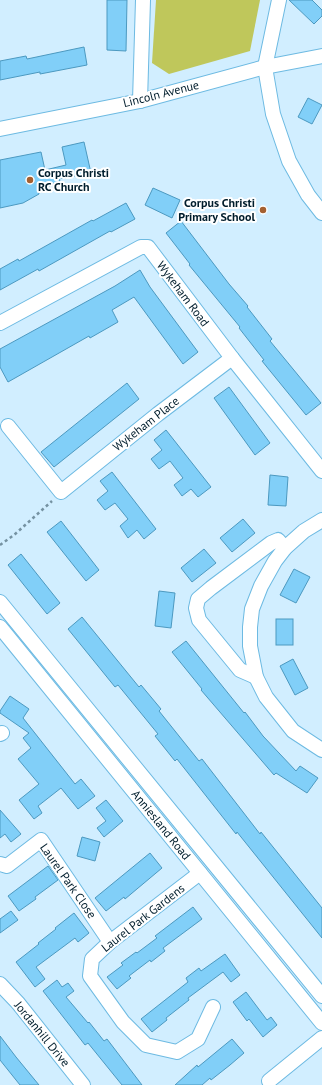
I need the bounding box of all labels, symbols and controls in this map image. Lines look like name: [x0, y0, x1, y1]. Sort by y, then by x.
street label: Lincoln Avenue: [121, 77, 200, 110]
place label: Corpus Christi RC Church: [38, 165, 109, 194]
marker: Corpus Christi RC Church: [25, 175, 35, 185]
place label: Corpus Christi Primary School: [178, 195, 255, 224]
marker: Corpus Christi Primary School: [258, 205, 268, 215]
street label: Wykeham Road: [154, 258, 213, 329]
street label: Wykeham Place: [110, 393, 182, 454]
street label: Anniesland Road: [129, 787, 194, 863]
street label: Laurel Park Close: [37, 840, 100, 921]
street label: Laurel Park Gardens: [98, 880, 187, 955]
street label: Jordanhill Drive: [11, 997, 73, 1069]

